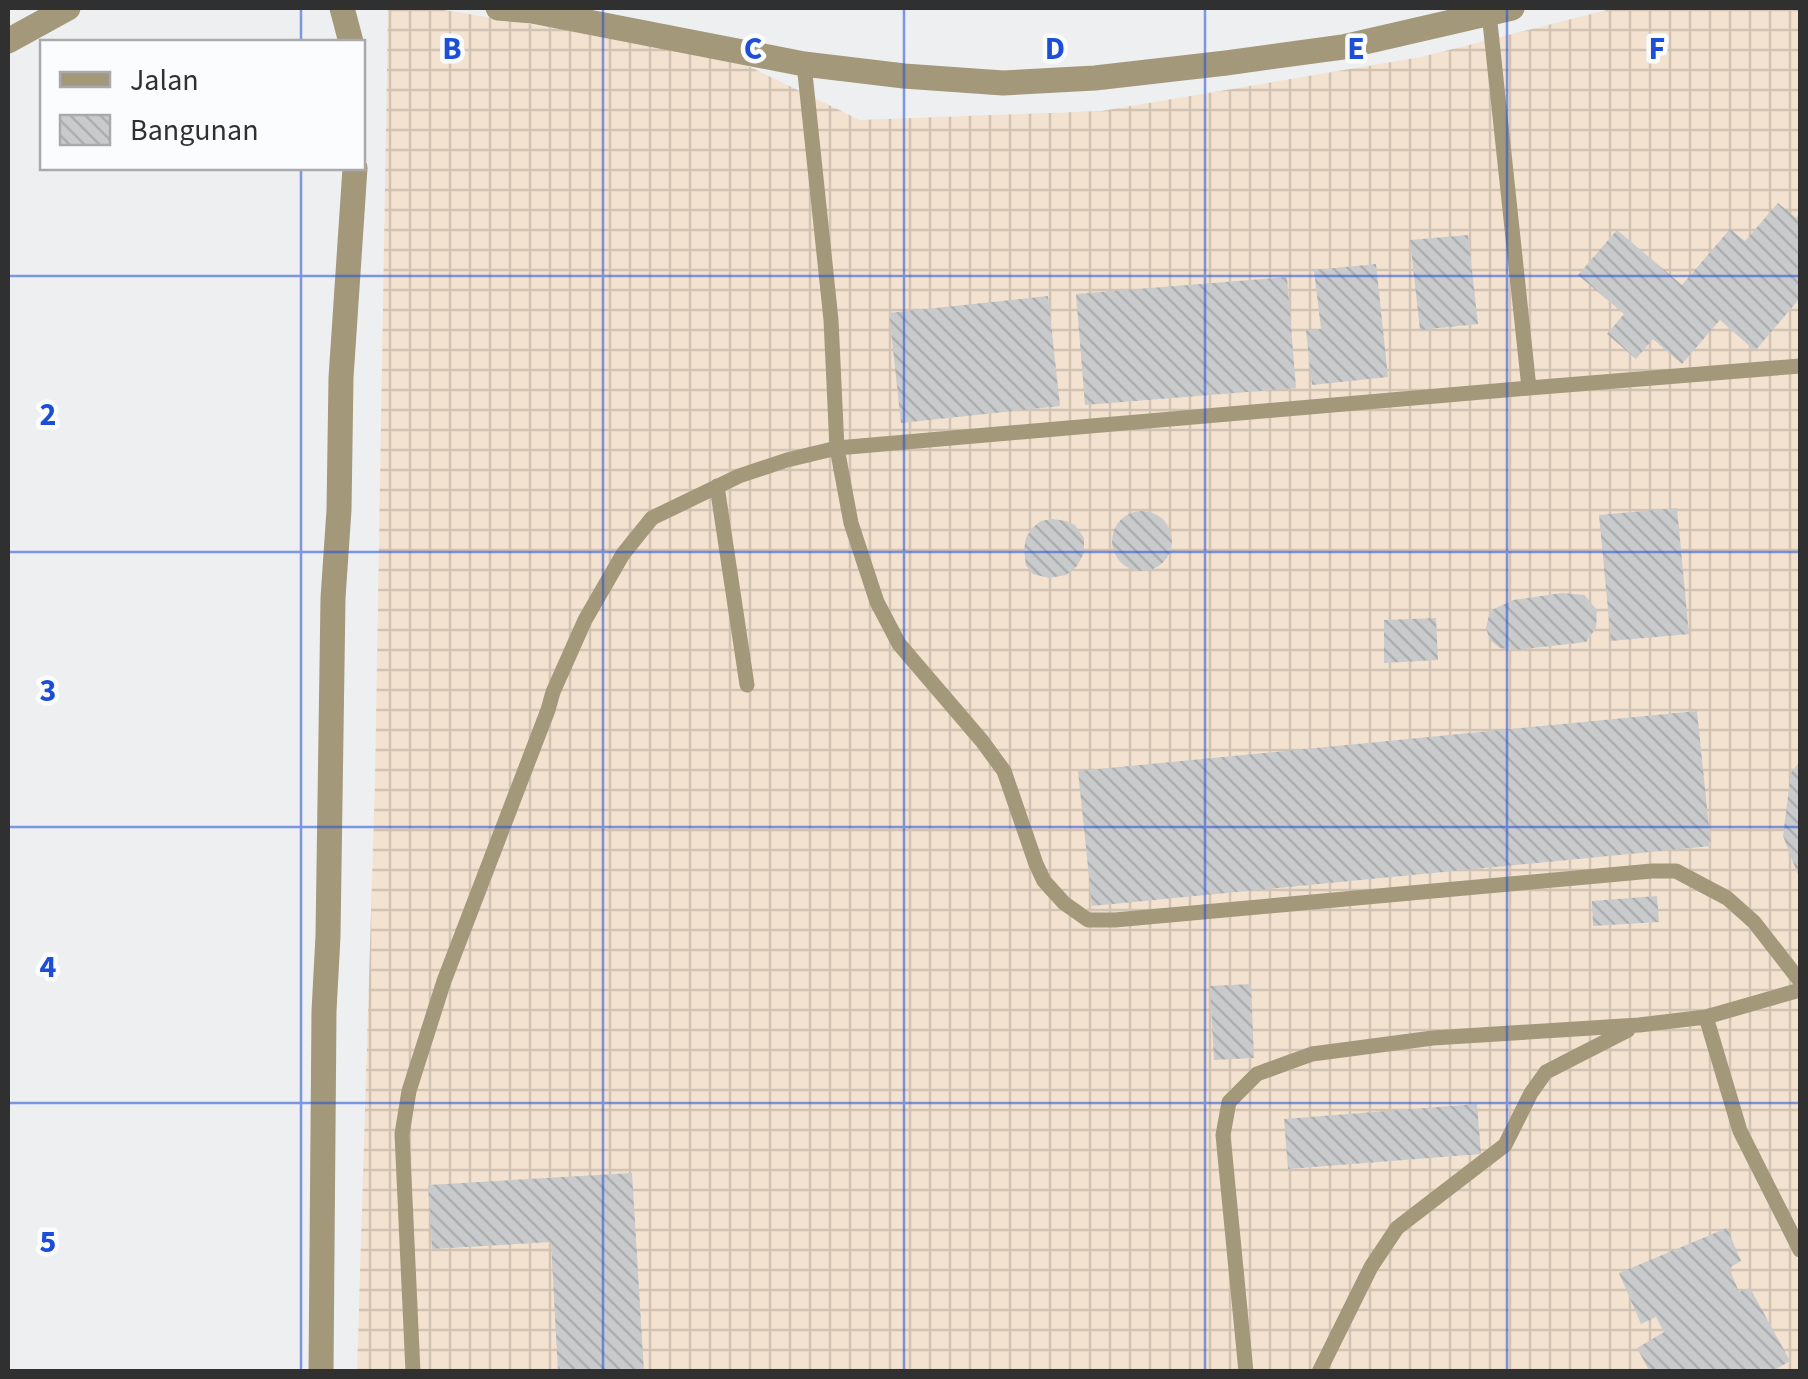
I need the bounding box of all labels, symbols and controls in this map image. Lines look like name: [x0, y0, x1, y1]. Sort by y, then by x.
text: B: [442, 26, 462, 72]
text: C: [744, 26, 762, 72]
text: D: [1045, 26, 1065, 72]
text: E: [1347, 26, 1365, 72]
text: F: [1649, 26, 1665, 72]
legend: [40, 40, 365, 170]
text: Jalan: [130, 59, 199, 102]
text: Bangunan: [130, 109, 259, 152]
text: 2: [40, 392, 56, 438]
text: 3: [40, 668, 56, 714]
text: 4: [40, 944, 57, 990]
text: 5: [40, 1219, 56, 1265]

